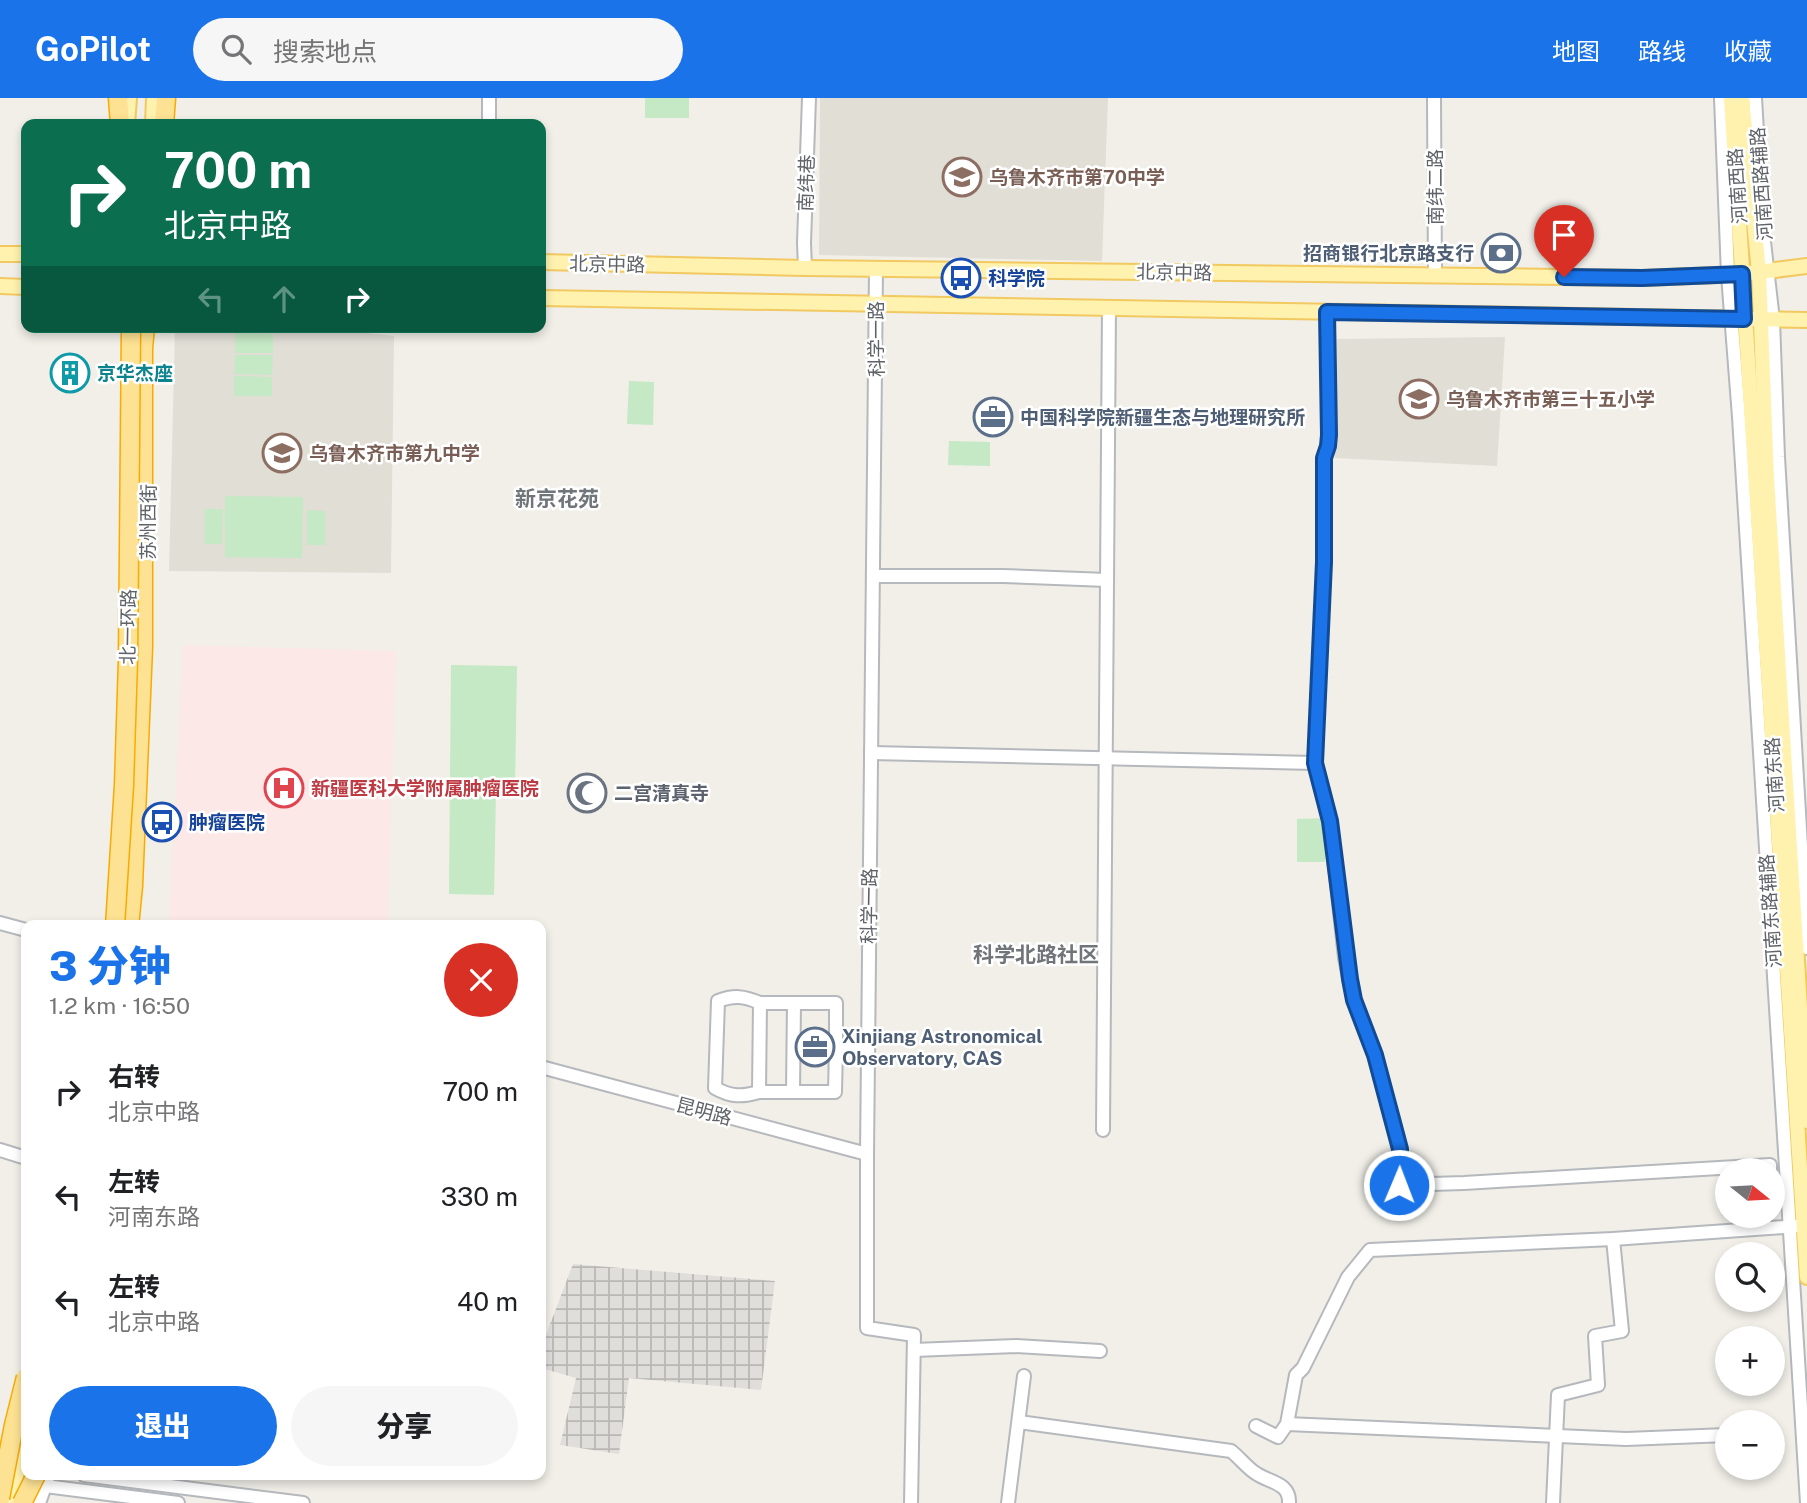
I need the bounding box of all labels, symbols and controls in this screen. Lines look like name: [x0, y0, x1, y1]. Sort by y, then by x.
search box: [193, 18, 683, 81]
text: GoPilot: [35, 30, 151, 68]
icon: search: [217, 30, 255, 68]
text: 搜索地点: [273, 36, 377, 67]
text: 地图: [1552, 37, 1600, 65]
text: 路线: [1638, 37, 1686, 65]
text: 收藏: [1724, 37, 1772, 65]
street label: 河南西路辅路: [1746, 126, 1776, 242]
text: 700 m: [164, 141, 312, 199]
icon: right: [49, 147, 140, 238]
street label: 河南西路: [1723, 147, 1751, 225]
street label: 南纬二路: [1424, 149, 1446, 225]
street label: 南纬巷: [794, 154, 818, 212]
school or university icon: 乌鲁木齐市第70中学: [941, 156, 983, 198]
place label: 乌鲁木齐市第70中学: [989, 166, 1165, 188]
pin: [1534, 205, 1594, 277]
text: 北京中路: [164, 207, 292, 244]
icon: arrive: [1545, 216, 1583, 254]
bank icon: 招商银行北京路支行: [1480, 232, 1522, 274]
place label: 招商银行北京路支行: [1303, 242, 1474, 264]
street label: 北京中路: [569, 252, 645, 276]
bus stop icon: 科学院: [940, 257, 982, 299]
street label: 北京中路: [1136, 260, 1212, 284]
place label: 科学院: [988, 267, 1045, 289]
icon: left: [192, 280, 230, 318]
icon: ahead: [265, 280, 303, 318]
icon: right: [338, 280, 376, 318]
street label: 科学一路: [865, 301, 887, 377]
building icon: 京华杰座: [49, 352, 91, 394]
place label: 京华杰座: [97, 362, 173, 384]
school or university icon: 乌鲁木齐市第三十五小学: [1398, 378, 1440, 420]
place label: 乌鲁木齐市第三十五小学: [1446, 388, 1655, 410]
office icon: 中国科学院新疆生态与地理研究所: [972, 396, 1014, 438]
place label: 中国科学院新疆生态与地理研究所: [1020, 406, 1305, 428]
school or university icon: 乌鲁木齐市第九中学: [261, 432, 303, 474]
place label: 乌鲁木齐市第九中学: [309, 442, 480, 464]
street label: 苏州西街: [137, 484, 159, 560]
district label: 新京花苑: [515, 486, 599, 511]
street label: 北一环路: [116, 589, 140, 665]
street label: 河南东路: [1760, 736, 1788, 814]
hospital icon: 新疆医科大学附属肿瘤医院: [263, 767, 305, 809]
mosque icon: 二宫清真寺: [566, 772, 608, 814]
place label: 新疆医科大学附属肿瘤医院: [311, 777, 539, 799]
place label: 二宫清真寺: [614, 782, 709, 804]
bus stop icon: 肿瘤医院: [141, 801, 183, 843]
place label: 肿瘤医院: [189, 811, 265, 833]
street label: 河南东路辅路: [1755, 853, 1785, 969]
street label: 科学一路: [857, 868, 881, 944]
text: 3 分钟: [49, 941, 171, 990]
district label: 科学北路社区: [973, 942, 1099, 967]
button: close: [444, 943, 518, 1017]
text: 1.2 km · 16:50: [49, 992, 190, 1019]
place label: Xinjiang Astronomical Observatory, CAS: [842, 1025, 1043, 1069]
office icon: Xinjiang Astronomical Observatory, CAS: [794, 1026, 836, 1068]
text: 右转: [108, 1061, 160, 1092]
icon: right: [49, 1073, 87, 1111]
text: 700 m: [442, 1076, 518, 1107]
street label: 昆明路: [674, 1093, 734, 1129]
text: 北京中路: [108, 1098, 200, 1125]
position arrow: [1362, 1148, 1436, 1222]
north arrow: [1715, 1158, 1785, 1228]
map controls: [1715, 1158, 1785, 1480]
text: 左转: [108, 1166, 160, 1197]
icon: left: [49, 1178, 87, 1216]
text: 330 m: [441, 1181, 518, 1212]
text: 河南东路: [108, 1203, 200, 1230]
button: search: [1715, 1242, 1785, 1312]
text: 左转: [108, 1271, 160, 1302]
icon: left: [49, 1283, 87, 1321]
text: 40 m: [457, 1286, 518, 1317]
text: 北京中路: [108, 1308, 200, 1335]
button: +: [1715, 1326, 1785, 1396]
button: 退出: [49, 1386, 277, 1466]
button: 分享: [291, 1386, 518, 1466]
button: −: [1715, 1410, 1785, 1480]

